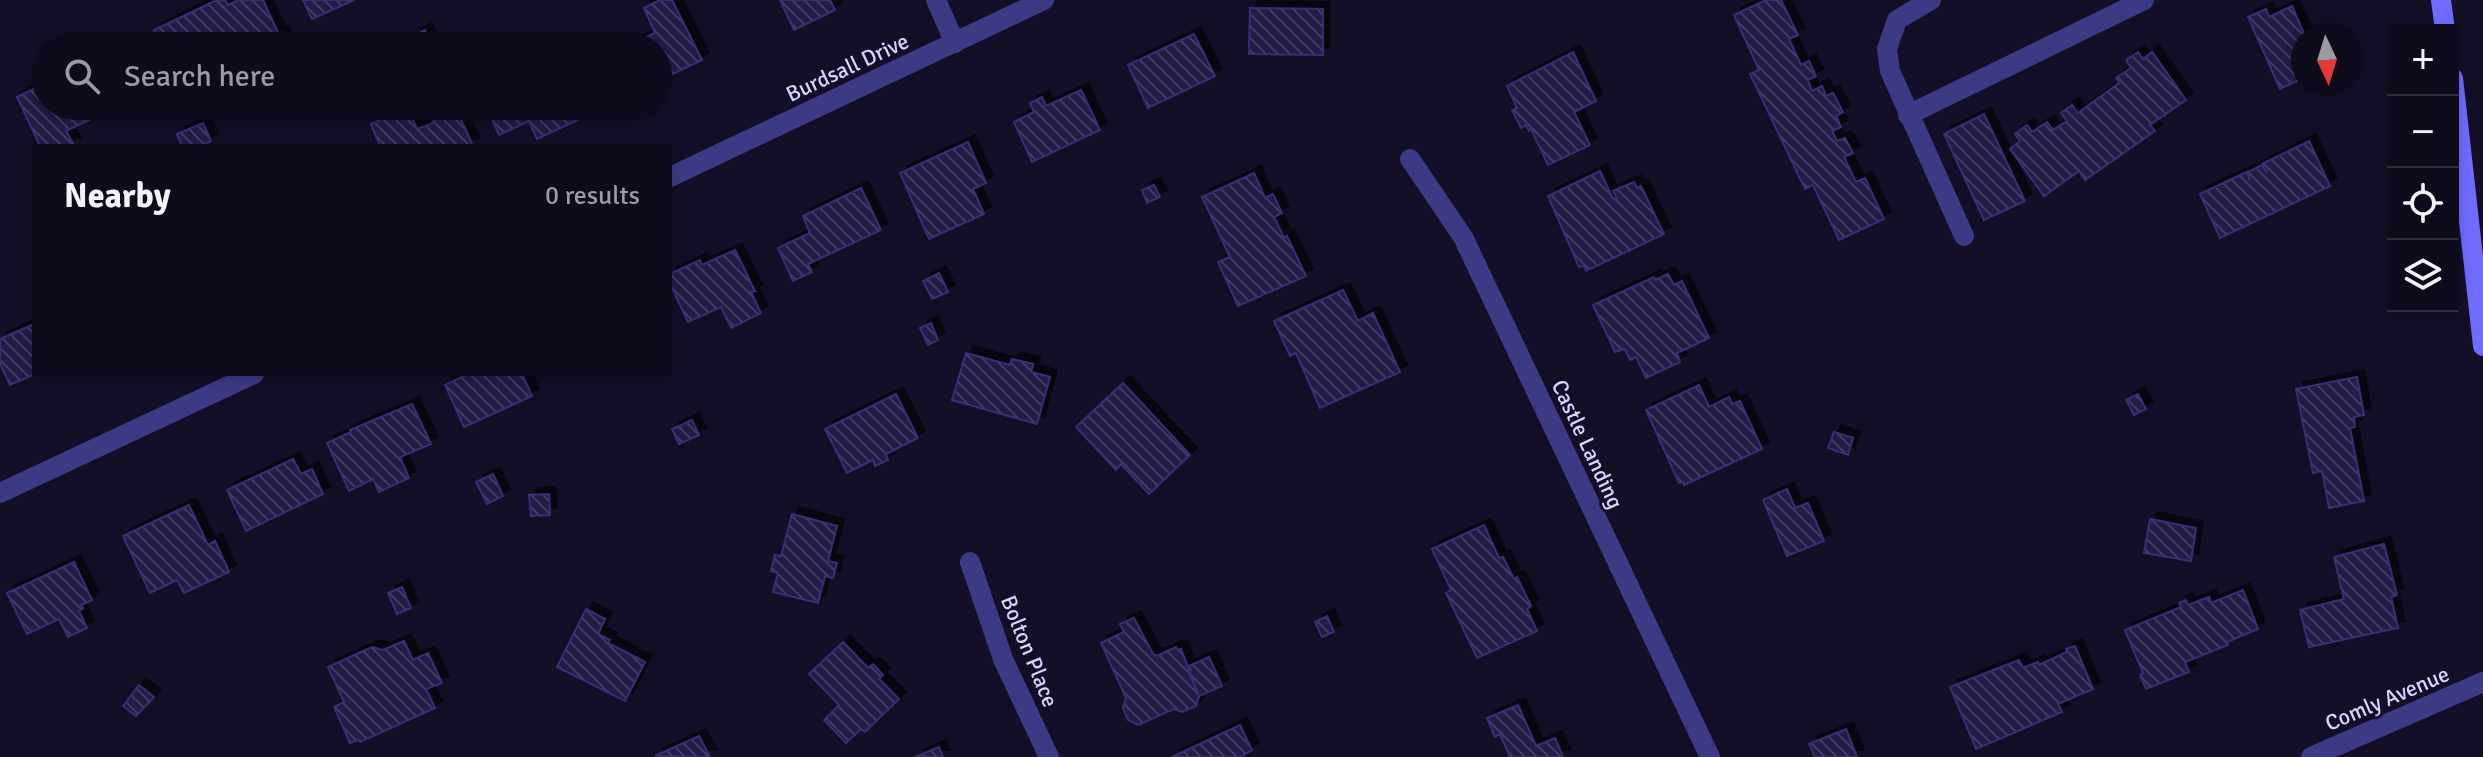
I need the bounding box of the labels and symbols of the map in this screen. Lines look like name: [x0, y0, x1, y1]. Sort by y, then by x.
north arrow: [2291, 24, 2363, 96]
street label: Burdsall Drive: [782, 27, 913, 108]
street label: Castle Landing: [1546, 375, 1629, 513]
street label: Bolton Place: [995, 591, 1064, 711]
street label: Comly Avenue: [2321, 660, 2453, 737]

